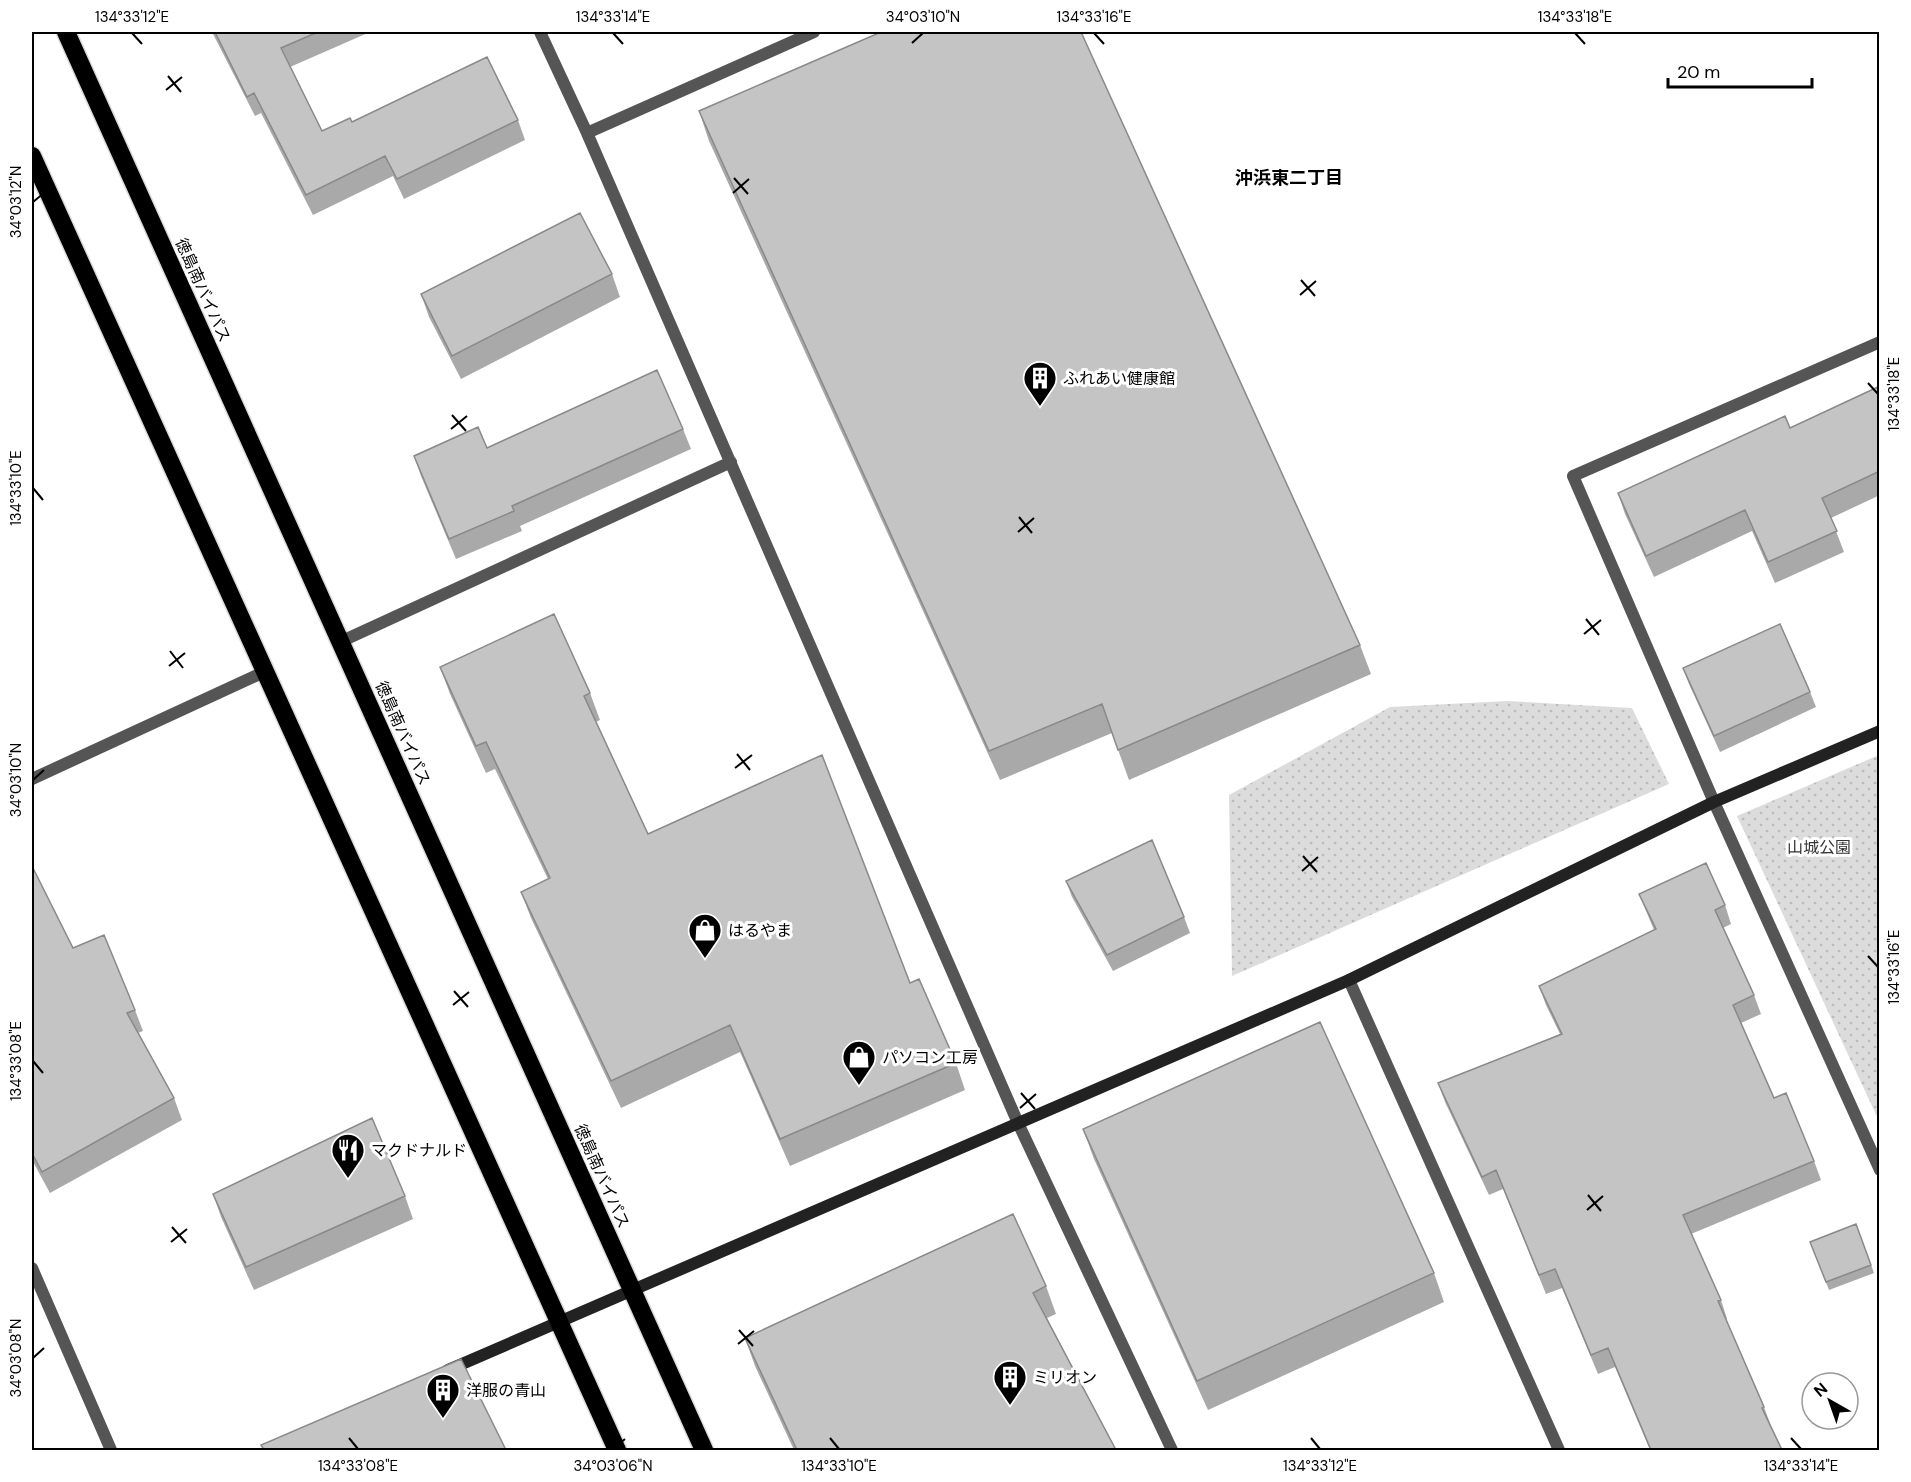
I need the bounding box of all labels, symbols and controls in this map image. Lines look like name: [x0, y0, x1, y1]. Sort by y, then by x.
text: 134°33'12"E: [95, 7, 169, 27]
text: 134°33'14"E: [576, 7, 650, 27]
text: 34°03'10"N: [886, 7, 960, 27]
text: 134°33'16"E: [1057, 7, 1131, 27]
text: 134°33'18"E: [1538, 7, 1612, 27]
scale bar: [1668, 51, 1812, 89]
text: 20 m: [1677, 60, 1720, 84]
text: 34°03'12"N: [6, 166, 26, 238]
district label: 沖浜東二丁目: [1235, 166, 1343, 190]
street label: 徳島南バイパス: [171, 235, 235, 345]
text: 134°33'18"E: [1884, 357, 1904, 431]
building icon: ふれあい健康館: [1022, 360, 1058, 407]
place label: ふれあい健康館: [1063, 368, 1175, 389]
text: 134°33'10"E: [6, 450, 26, 526]
street label: 徳島南バイパス: [371, 678, 435, 788]
text: 34°03'10"N: [6, 743, 26, 817]
park label: 山城公園: [1787, 837, 1851, 858]
shop icon: はるやま: [687, 912, 723, 959]
place label: はるやま: [728, 920, 792, 941]
text: 134°33'16"E: [1884, 930, 1904, 1004]
text: 134°33'08"E: [6, 1021, 26, 1101]
shop icon: パソコン工房: [841, 1039, 877, 1086]
place label: パソコン工房: [882, 1047, 978, 1068]
street label: 徳島南バイパス: [570, 1121, 634, 1231]
restaurant icon: マクドナルド: [330, 1132, 366, 1179]
place label: マクドナルド: [371, 1140, 467, 1161]
text: 34°03'08"N: [6, 1319, 26, 1397]
building icon: ミリオン: [992, 1359, 1028, 1406]
place label: ミリオン: [1033, 1367, 1097, 1388]
north arrow: [1800, 1371, 1860, 1431]
building icon: 洋服の青山: [425, 1372, 461, 1419]
text: N: [1809, 1378, 1832, 1402]
place label: 洋服の青山: [466, 1380, 546, 1401]
text: 134°33'08"E: [318, 1456, 398, 1476]
text: 34°03'06"N: [573, 1456, 653, 1476]
text: 134°33'10"E: [801, 1456, 877, 1476]
text: 134°33'12"E: [1283, 1456, 1357, 1476]
text: 134°33'14"E: [1764, 1456, 1838, 1476]

